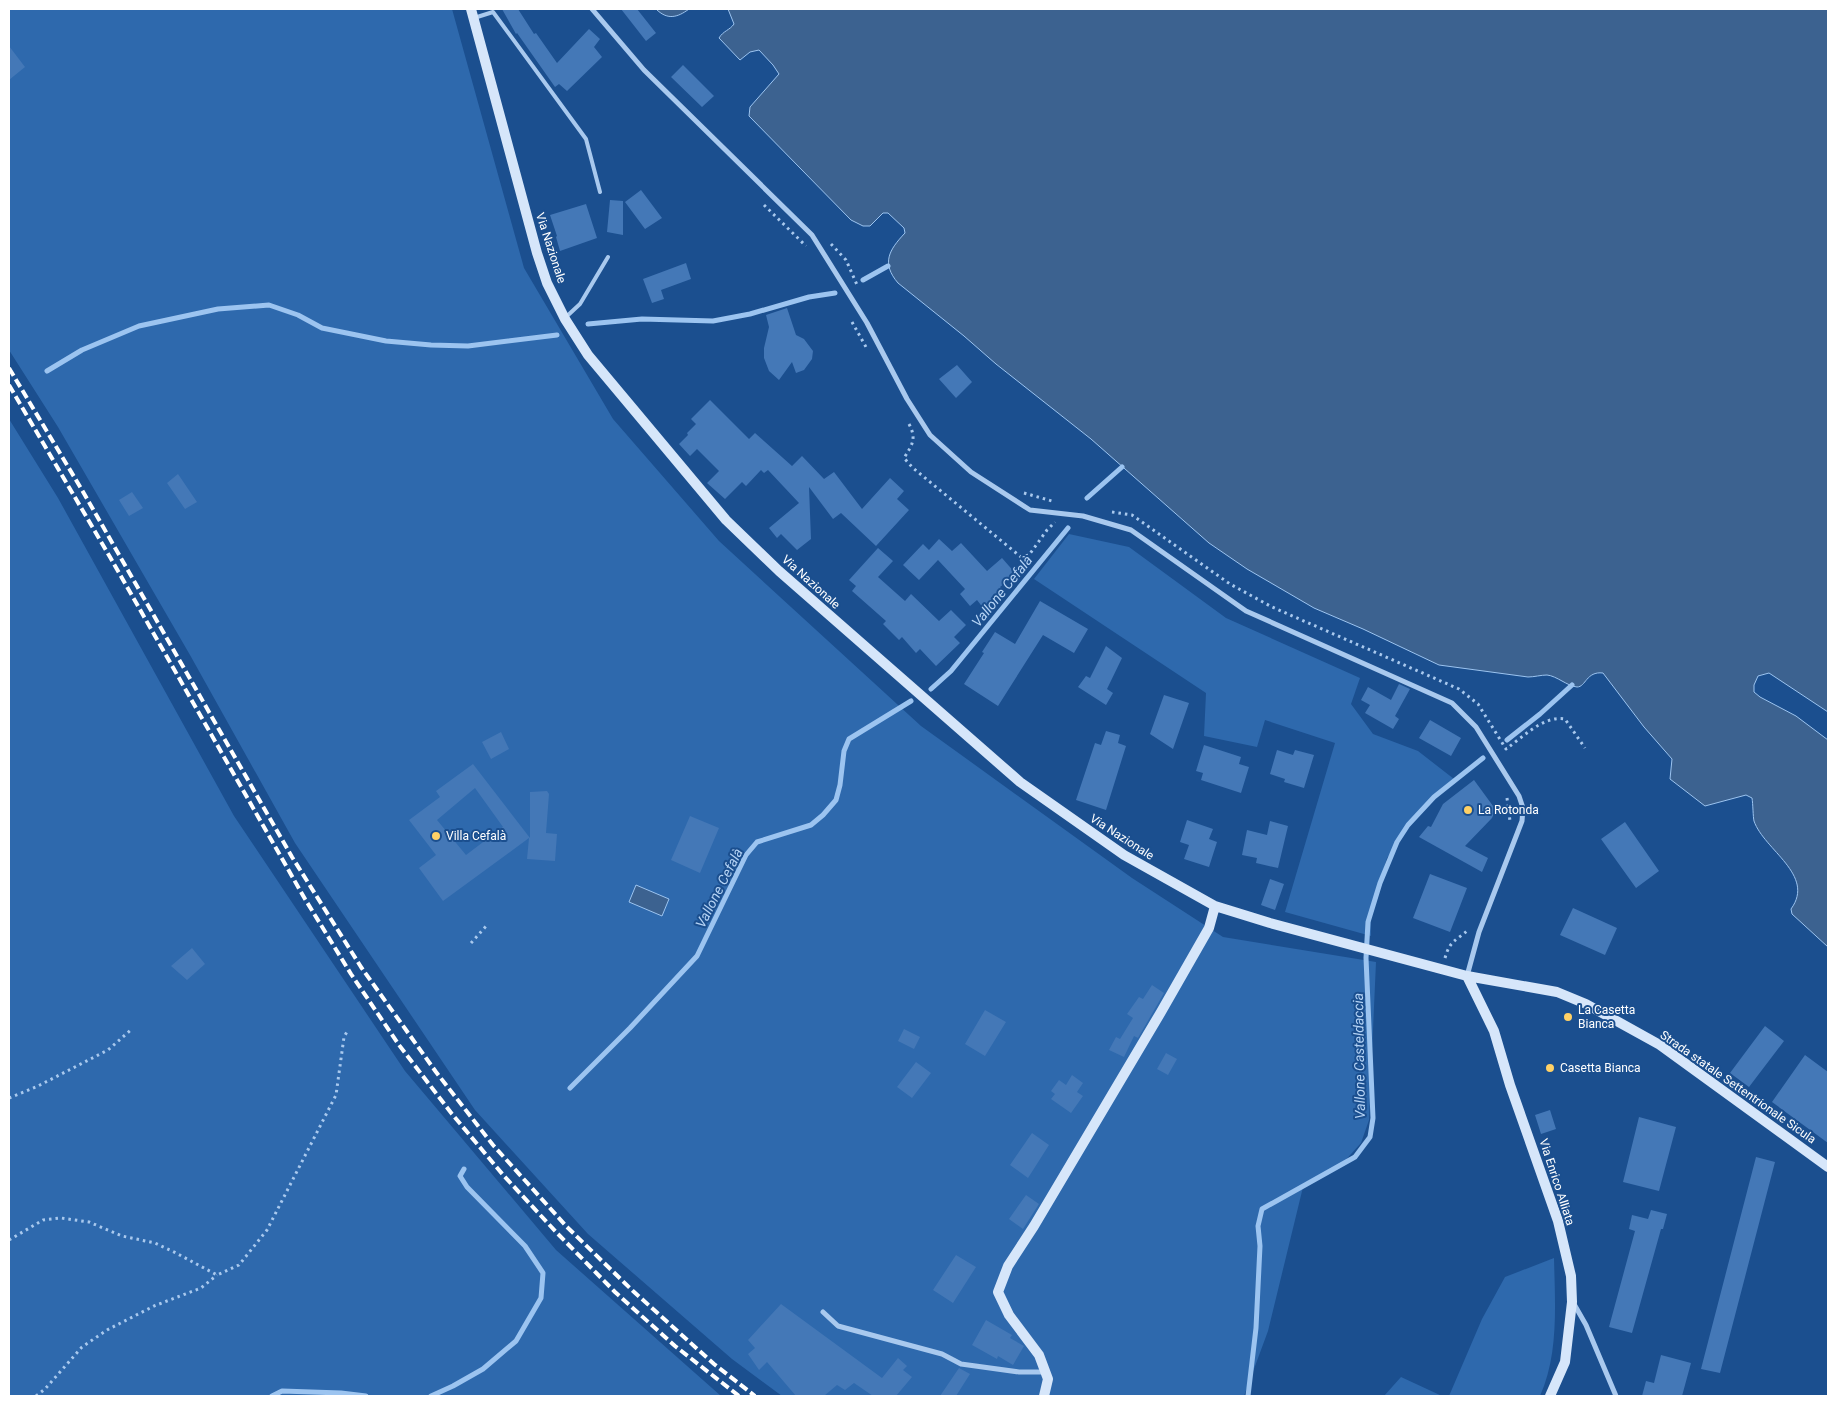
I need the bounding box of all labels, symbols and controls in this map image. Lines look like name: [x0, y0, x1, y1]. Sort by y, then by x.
street label: Via Nazionale: [533, 211, 569, 285]
street label: Via Nazionale: [779, 552, 843, 612]
water label: Vallone Cefalà: [968, 552, 1036, 630]
place label: La Rotonda: [1478, 803, 1539, 817]
marker: La Rotonda: [1462, 804, 1474, 816]
street label: Via Nazionale: [1087, 811, 1157, 863]
place label: Villa Cefalà: [446, 829, 506, 843]
marker: Villa Cefalà: [430, 830, 442, 842]
water label: Vallone Cefalà: [692, 846, 746, 930]
water label: Vallone Casteldaccia: [1350, 993, 1368, 1119]
place label: La Casetta Bianca: [1578, 1003, 1635, 1031]
marker: La Casetta Bianca: [1562, 1011, 1574, 1023]
street label: Strada statale Settentrionale Sicula: [1657, 1028, 1819, 1146]
place label: Casetta Bianca: [1560, 1061, 1641, 1075]
marker: Casetta Bianca: [1544, 1062, 1556, 1074]
street label: Via Enrico Alliata: [1536, 1137, 1578, 1227]

